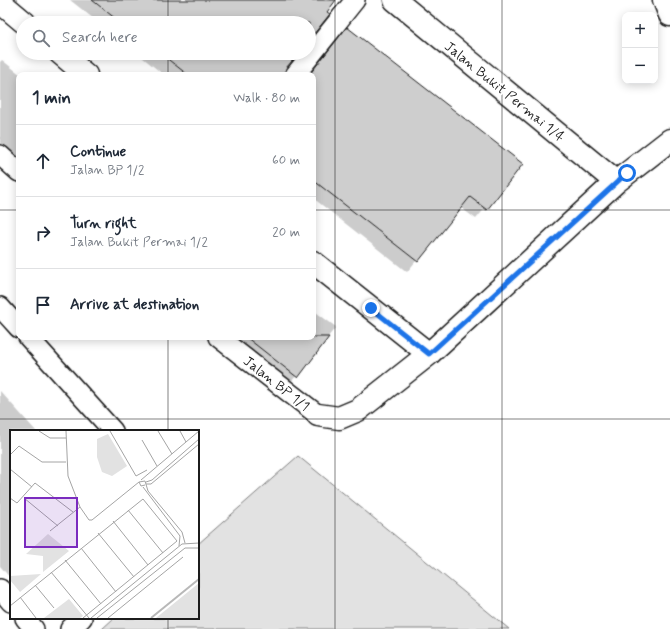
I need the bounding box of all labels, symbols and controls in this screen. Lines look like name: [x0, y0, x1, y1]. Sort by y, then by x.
map controls: [622, 12, 658, 84]
button: +: [622, 12, 658, 48]
search box: [16, 16, 316, 60]
icon: search: [30, 27, 52, 49]
text: Search here: [62, 28, 138, 48]
street label: Jalan Bukit Permai 1/4: [440, 38, 568, 146]
button: −: [622, 48, 658, 84]
text: 1 min: [32, 87, 71, 109]
text: Walk · 80 m: [233, 90, 300, 107]
text: Continue: [70, 142, 126, 162]
icon: ahead: [32, 150, 54, 172]
text: 60 m: [272, 152, 300, 169]
text: Jalan BP 1/2: [70, 162, 144, 179]
route start: [618, 164, 636, 182]
text: Turn right: [70, 214, 137, 234]
icon: right: [32, 222, 54, 244]
text: 20 m: [272, 224, 300, 241]
text: Jalan Bukit Permai 1/2: [70, 234, 208, 251]
icon: arrive: [32, 294, 54, 316]
text: Arrive at destination: [70, 295, 199, 315]
route end: [362, 299, 380, 317]
street label: Jalan BP 1/1: [239, 352, 313, 415]
inset map: [10, 430, 199, 619]

